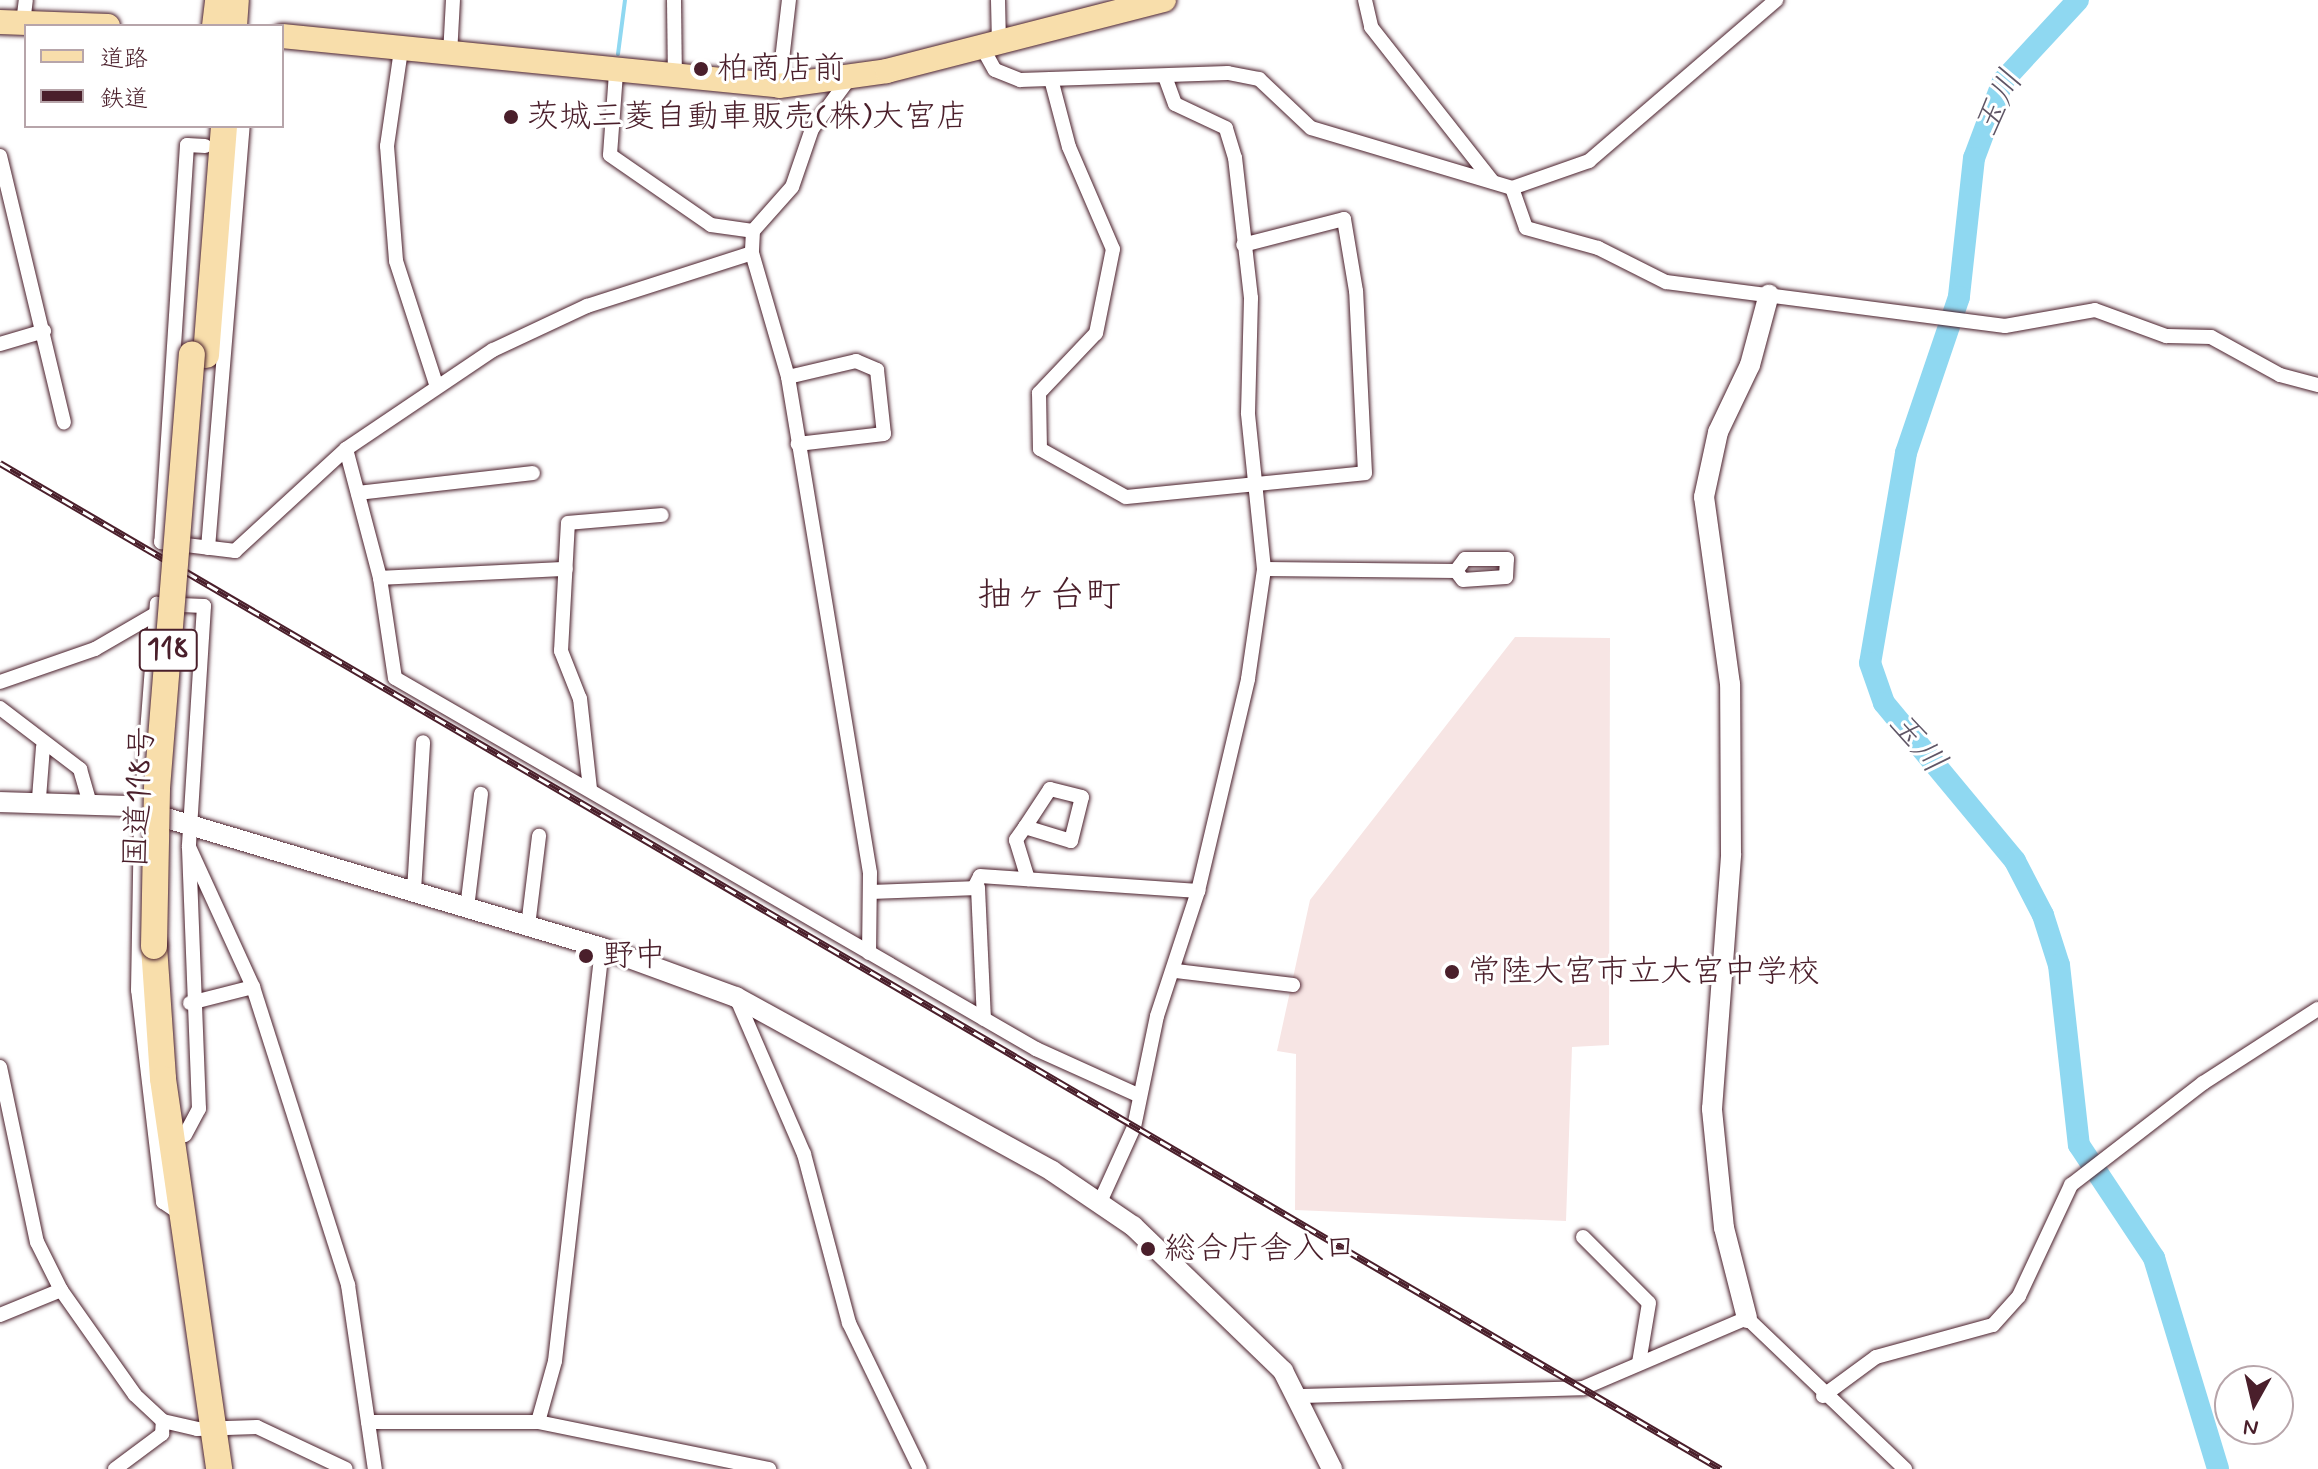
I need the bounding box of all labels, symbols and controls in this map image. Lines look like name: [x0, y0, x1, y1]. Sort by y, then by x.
legend: [24, 24, 284, 128]
text: 道路: [100, 44, 148, 75]
place label: 柏商店前: [717, 50, 845, 88]
marker: 柏商店前: [692, 60, 710, 78]
water label: 玉川: [1966, 63, 2032, 143]
text: 鉄道: [100, 84, 148, 115]
place label: 茨城三菱自動車販売(株)大宮店: [527, 98, 968, 136]
marker: 茨城三菱自動車販売(株)大宮店: [502, 108, 520, 126]
district label: 抽ヶ台町: [977, 575, 1121, 619]
road number: 118: [138, 624, 198, 676]
water label: 玉川: [1880, 704, 1954, 782]
street label: 国道118号: [117, 725, 163, 869]
place label: 野中: [602, 937, 666, 975]
marker: 野中: [577, 947, 595, 965]
place label: 常陸大宮市立大宮中学校: [1468, 953, 1820, 991]
marker: 常陸大宮市立大宮中学校: [1443, 963, 1461, 981]
place label: 総合庁舎入口: [1164, 1230, 1356, 1268]
marker: 総合庁舎入口: [1139, 1240, 1157, 1258]
north arrow: [2214, 1365, 2294, 1445]
text: N: [2242, 1412, 2260, 1442]

